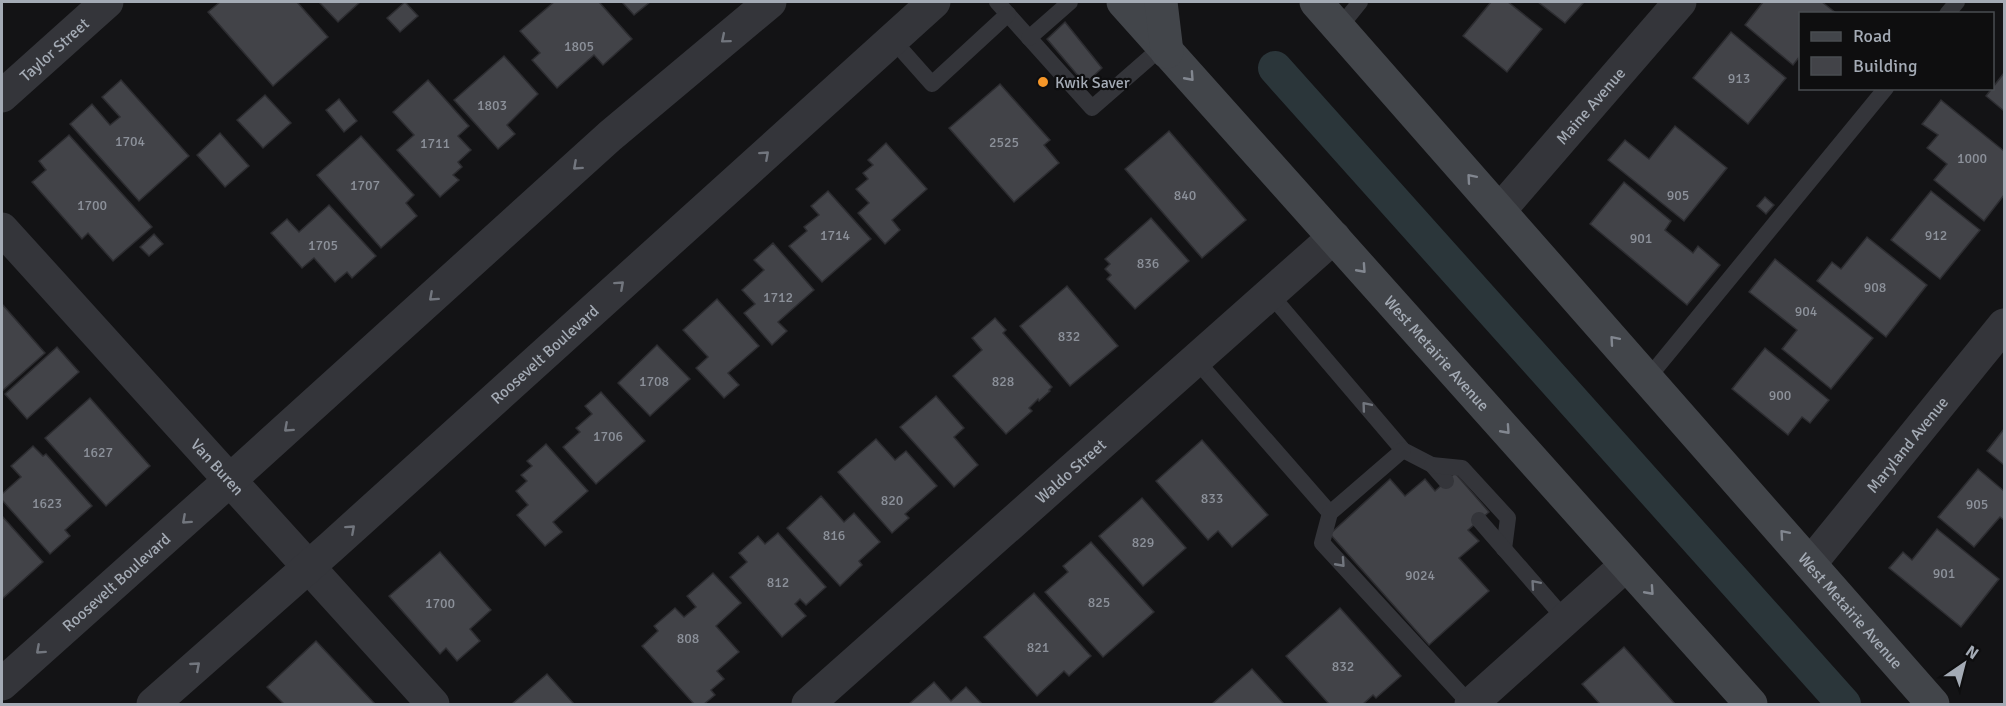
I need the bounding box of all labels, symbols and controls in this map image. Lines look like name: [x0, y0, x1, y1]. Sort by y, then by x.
legend: [1799, 12, 1994, 90]
street label: Taylor Street: [16, 14, 94, 86]
text: Road: [1853, 25, 1892, 47]
one-way arrow: [721, 32, 732, 43]
house number: 1805: [564, 38, 594, 55]
text: Building: [1853, 55, 1917, 77]
street label: Maine Avenue: [1552, 64, 1630, 149]
one-way arrow: [1183, 70, 1194, 81]
house number: 913: [1728, 70, 1750, 87]
place label: Kwik Saver: [1055, 73, 1130, 93]
marker: Kwik Saver: [1036, 75, 1050, 89]
house number: 1803: [477, 97, 507, 114]
house number: 1704: [115, 133, 146, 150]
house number: 2525: [989, 134, 1019, 151]
house number: 1711: [420, 135, 450, 152]
house number: 1000: [1957, 150, 1987, 167]
one-way arrow: [758, 151, 768, 162]
one-way arrow: [573, 158, 584, 169]
one-way arrow: [1467, 174, 1478, 185]
house number: 1707: [350, 177, 380, 194]
house number: 840: [1174, 187, 1196, 204]
house number: 905: [1667, 187, 1689, 204]
house number: 1700: [77, 197, 107, 214]
house number: 1714: [820, 227, 851, 244]
house number: 912: [1925, 227, 1947, 244]
house number: 901: [1630, 230, 1652, 247]
house number: 1705: [308, 237, 338, 254]
house number: 836: [1137, 255, 1159, 272]
one-way arrow: [1355, 262, 1366, 273]
house number: 908: [1864, 279, 1886, 296]
one-way arrow: [613, 281, 624, 292]
one-way arrow: [429, 289, 440, 300]
house number: 1712: [763, 289, 793, 306]
street label: West Metairie Avenue: [1379, 292, 1493, 416]
street label: Roosevelt Boulevard: [487, 301, 603, 409]
house number: 904: [1795, 303, 1818, 320]
house number: 832: [1058, 328, 1080, 345]
one-way arrow: [1610, 336, 1621, 347]
house number: 1708: [639, 373, 669, 390]
house number: 828: [992, 373, 1014, 390]
house number: 900: [1769, 387, 1791, 404]
street label: Maryland Avenue: [1863, 393, 1953, 497]
one-way arrow: [1362, 402, 1373, 413]
one-way arrow: [284, 420, 295, 431]
one-way arrow: [1499, 423, 1510, 434]
house number: 1706: [593, 428, 623, 445]
street label: Van Buren: [186, 435, 248, 500]
street label: Waldo Street: [1032, 435, 1111, 508]
house number: 1627: [83, 444, 113, 461]
house number: 833: [1201, 490, 1223, 507]
house number: 820: [881, 492, 903, 509]
house number: 1623: [32, 495, 62, 512]
house number: 905: [1966, 496, 1988, 513]
one-way arrow: [182, 513, 192, 524]
one-way arrow: [344, 525, 354, 536]
house number: 816: [823, 527, 845, 544]
street label: Roosevelt Boulevard: [58, 529, 175, 636]
one-way arrow: [1780, 530, 1791, 541]
house number: 829: [1132, 534, 1154, 551]
street label: West Metairie Avenue: [1794, 549, 1906, 673]
one-way arrow: [1334, 557, 1345, 567]
house number: 901: [1933, 565, 1955, 582]
house number: 9024: [1405, 567, 1436, 584]
house number: 812: [767, 574, 789, 591]
one-way arrow: [1531, 580, 1542, 591]
one-way arrow: [1643, 584, 1654, 595]
house number: 825: [1088, 594, 1110, 611]
house number: 1700: [425, 595, 455, 612]
house number: 808: [677, 630, 699, 647]
north arrow: [1934, 634, 1994, 694]
house number: 821: [1027, 639, 1049, 656]
text: N: [1962, 641, 1982, 664]
one-way arrow: [36, 643, 47, 654]
house number: 832: [1332, 658, 1354, 675]
one-way arrow: [190, 662, 200, 673]

